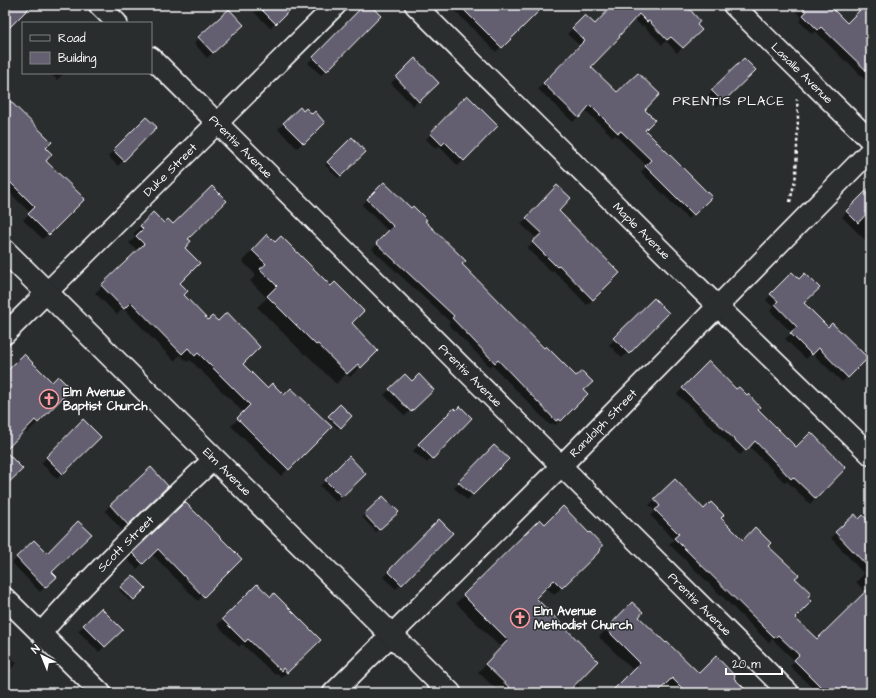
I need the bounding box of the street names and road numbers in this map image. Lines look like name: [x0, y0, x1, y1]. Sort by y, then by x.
street label: Lasalle Avenue: [767, 39, 837, 108]
street label: Prentis Avenue: [205, 111, 277, 182]
street label: Duke Street: [140, 139, 201, 200]
street label: Maple Avenue: [609, 198, 675, 264]
street label: Prentis Avenue: [435, 340, 506, 411]
street label: Randolph Street: [566, 385, 641, 461]
street label: Elm Avenue: [199, 444, 255, 500]
street label: Scott Street: [93, 512, 158, 576]
street label: Prentis Avenue: [664, 569, 736, 640]

